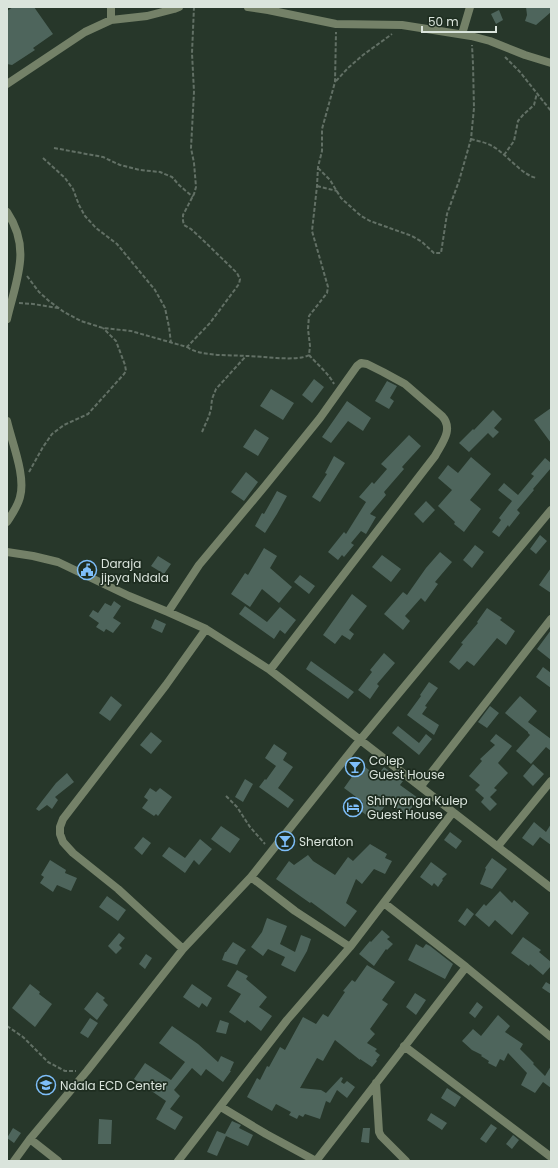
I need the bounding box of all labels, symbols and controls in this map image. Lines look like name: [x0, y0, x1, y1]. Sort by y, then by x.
scale bar: [422, 8, 496, 34]
text: 50 m: [428, 13, 459, 30]
place label: Daraja jipya Ndala: [100, 555, 169, 586]
public building icon: Daraja jipya Ndala: [76, 559, 98, 581]
place label: Colep Guest House: [369, 752, 445, 783]
bar icon: Colep Guest House: [344, 756, 366, 778]
place label: Shinyanga Kulep Guest House: [367, 792, 468, 823]
hotel icon: Shinyanga Kulep Guest House: [342, 796, 364, 818]
bar icon: Sheraton: [274, 830, 296, 852]
place label: Sheraton: [299, 833, 353, 850]
school or university icon: Ndala ECD Center: [35, 1074, 57, 1096]
place label: Ndala ECD Center: [60, 1077, 167, 1094]

